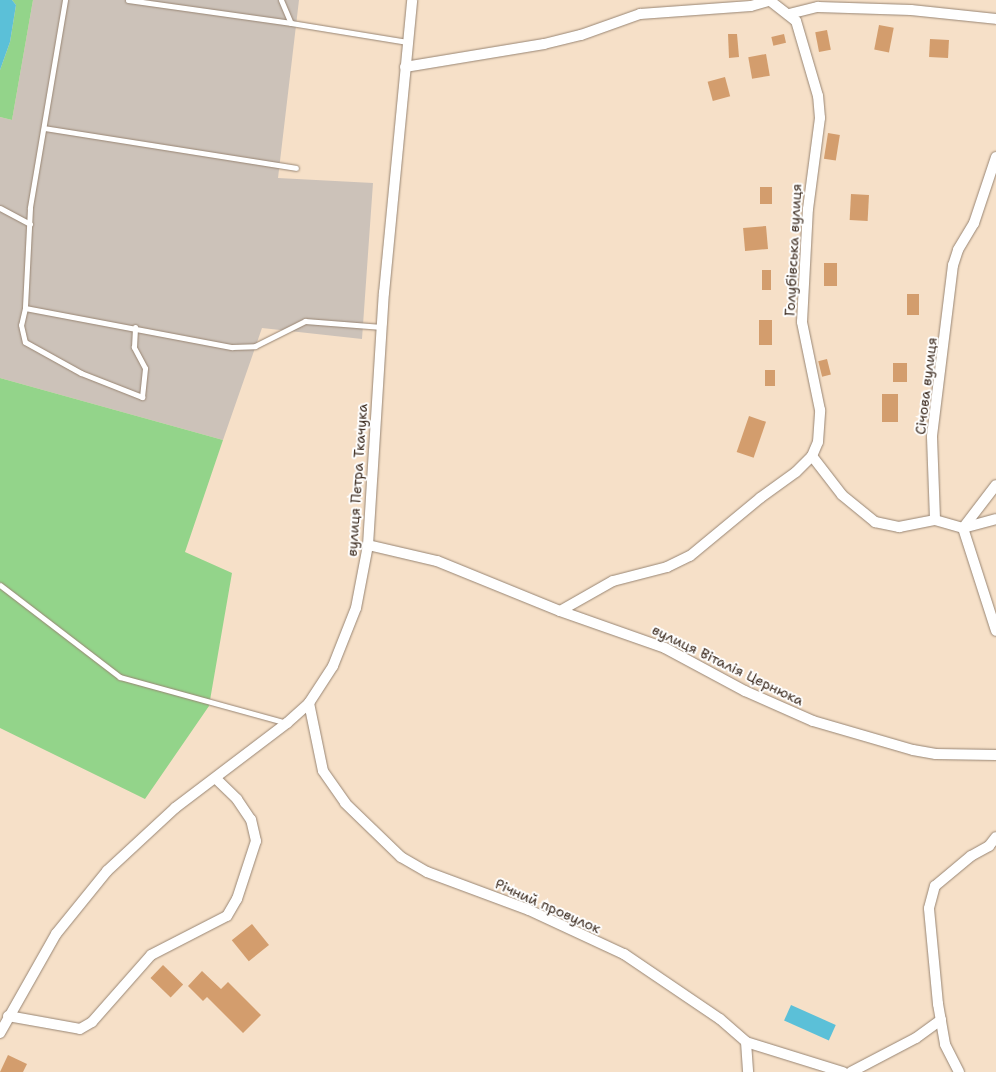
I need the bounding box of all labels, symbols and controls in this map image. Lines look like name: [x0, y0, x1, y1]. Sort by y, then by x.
street label: Голубівська вулиця: [781, 183, 805, 317]
street label: Січова вулиця: [912, 336, 940, 436]
street label: вулиця Петра Ткачука: [343, 403, 371, 557]
street label: вулиця Віталія Цернюка: [649, 621, 807, 709]
street label: Річний провулок: [492, 875, 604, 937]

